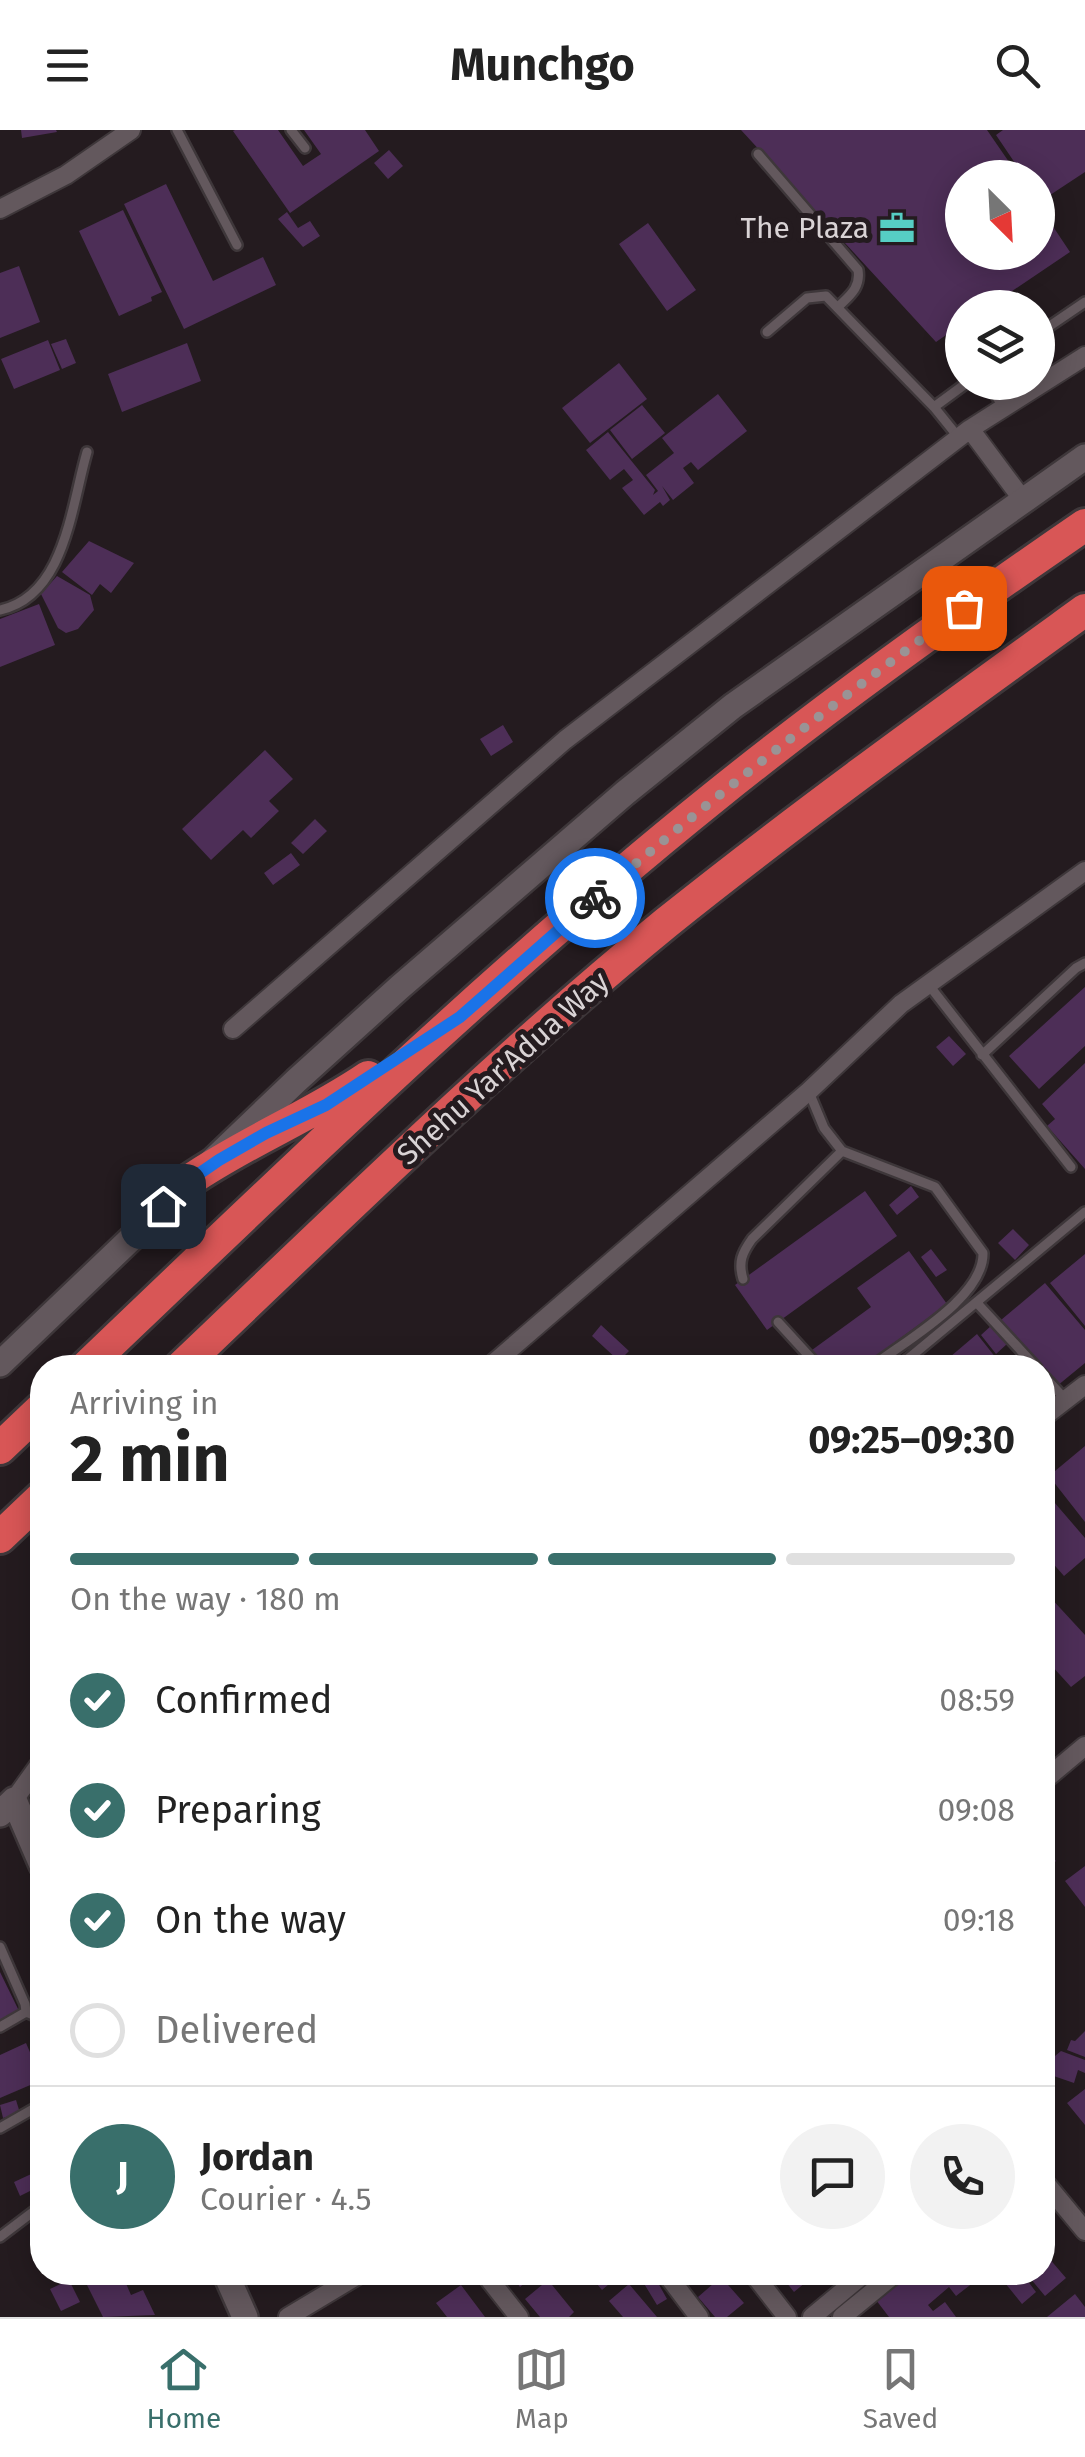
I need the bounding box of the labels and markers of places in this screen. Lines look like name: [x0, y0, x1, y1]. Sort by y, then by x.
office icon: The Plaza: [878, 209, 916, 247]
place label: The Plaza: [741, 210, 869, 246]
pin: [922, 566, 1007, 651]
pin: [121, 1164, 206, 1249]

